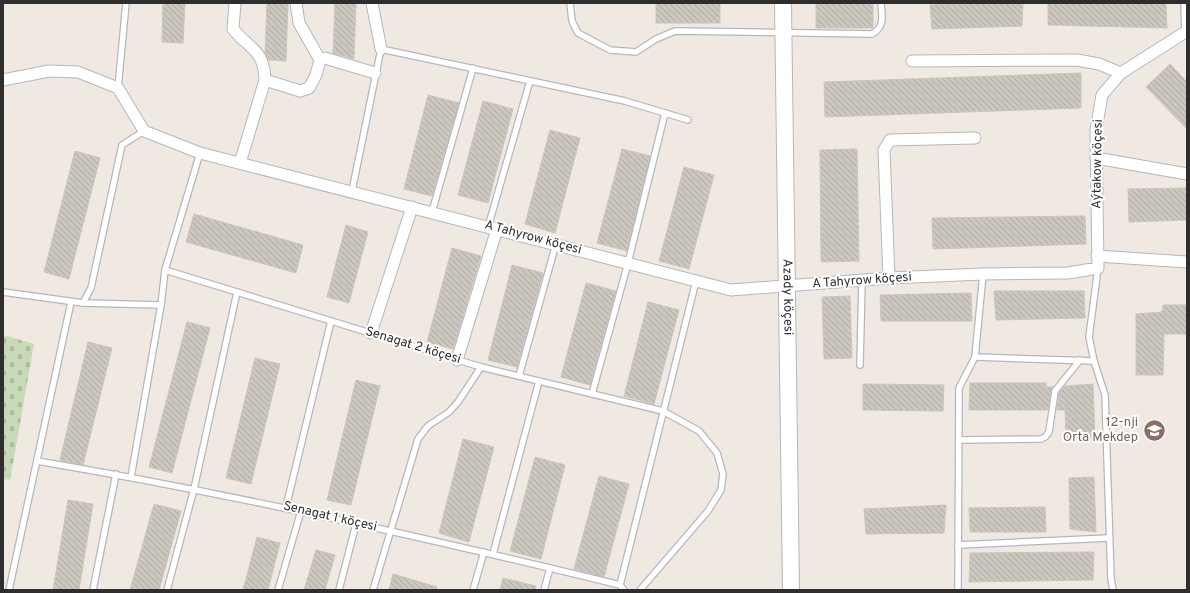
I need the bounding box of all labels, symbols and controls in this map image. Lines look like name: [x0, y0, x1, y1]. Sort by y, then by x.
street label: Aýtakow köçesi: [1089, 119, 1107, 209]
street label: A Tahyrow köçesi: [483, 217, 583, 259]
street label: Azady köçesi: [778, 259, 796, 335]
street label: A Tahyrow köçesi: [812, 270, 912, 292]
street label: Senagat 2 köçesi: [363, 324, 463, 368]
place label: 12-nji Orta Mekdep: [1063, 415, 1138, 446]
school or university icon: 12-nji Orta Mekdep: [1141, 417, 1167, 443]
street label: Senagat 1 köçesi: [282, 498, 378, 536]

